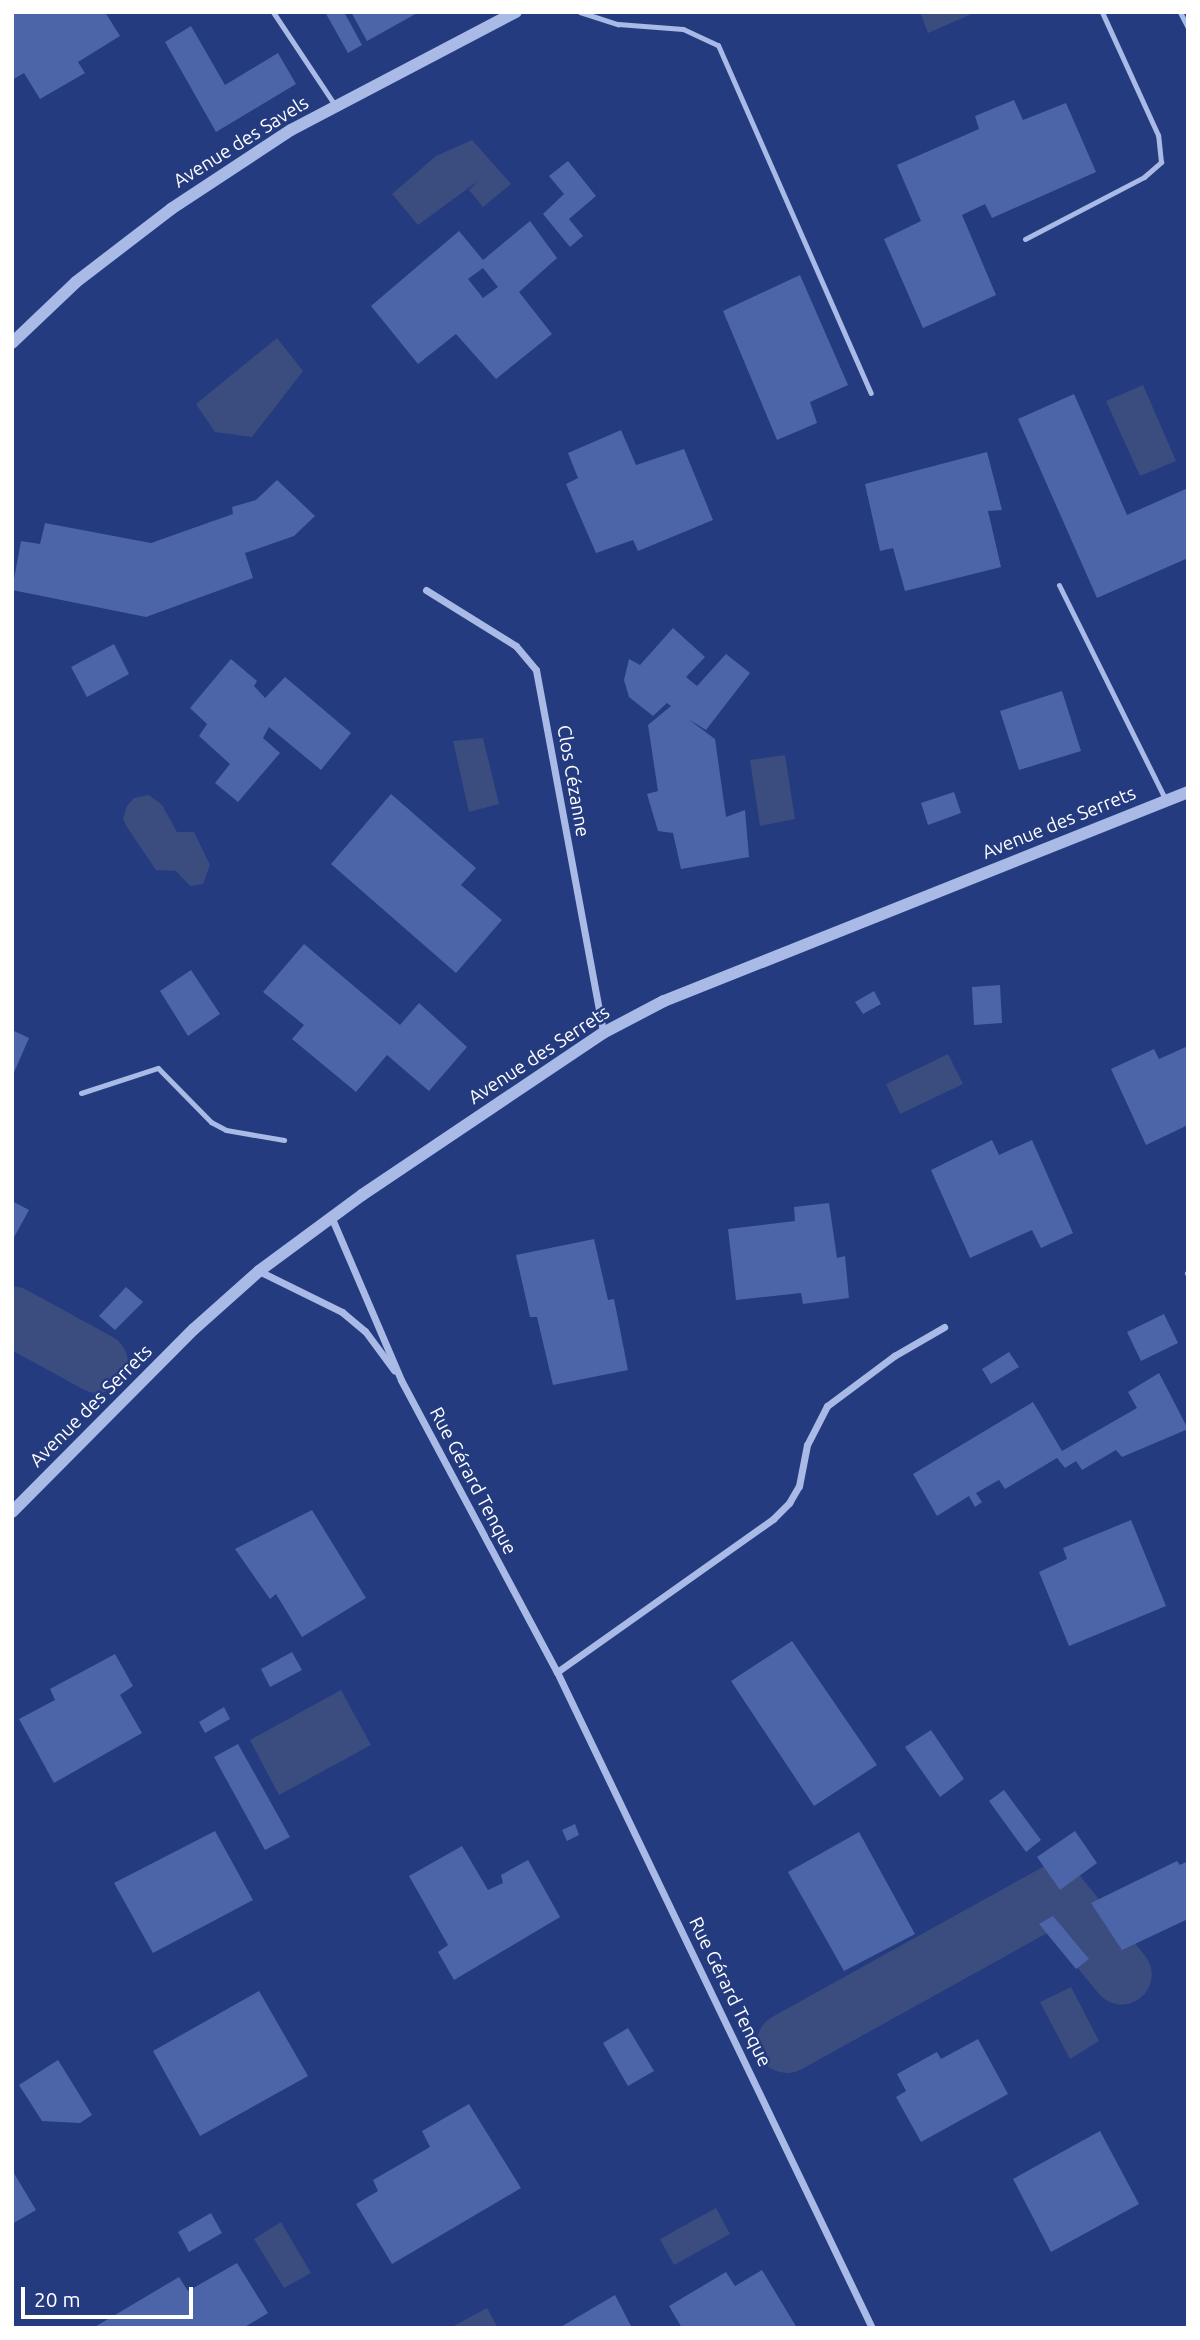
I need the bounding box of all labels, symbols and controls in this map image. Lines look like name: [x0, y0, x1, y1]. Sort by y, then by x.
street label: Avenue des Savels: [169, 91, 313, 193]
street label: Clos Cézanne: [552, 723, 594, 839]
street label: Avenue des Serrets: [979, 782, 1139, 864]
street label: Avenue des Serrets: [464, 1001, 614, 1109]
street label: Avenue des Serrets: [25, 1340, 157, 1472]
street label: Rue Gérard Tenque: [425, 1403, 521, 1559]
street label: Rue Gérard Tenque: [684, 1913, 776, 2071]
scale bar: [24, 2274, 196, 2318]
text: 20 m: [34, 2287, 81, 2311]

